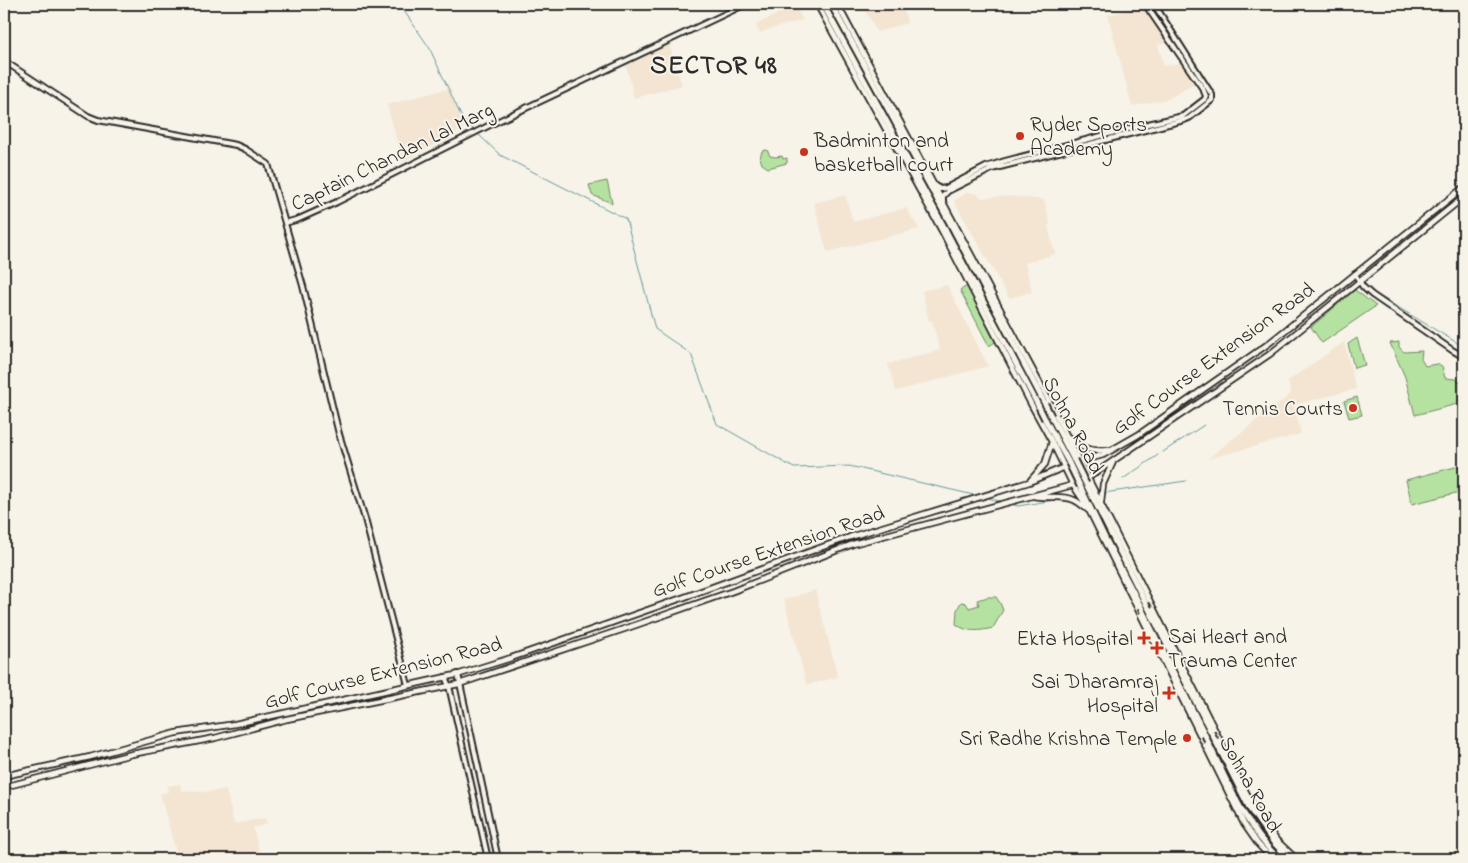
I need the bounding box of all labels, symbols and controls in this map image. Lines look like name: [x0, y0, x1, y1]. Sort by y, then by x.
district label: SECTOR 48: [650, 48, 778, 86]
street label: Captain Chandan Lal Marg: [287, 96, 500, 222]
place label: Ryder Sports Academy: [1030, 111, 1147, 167]
place label: Badminton and basketball court: [813, 127, 953, 181]
marker: Ryder Sports Academy: [1014, 130, 1026, 142]
marker: Badminton and basketball court: [798, 146, 810, 158]
street label: Golf Course Extension Road: [1107, 276, 1322, 443]
street label: Sohna Road: [1034, 372, 1111, 480]
place label: Tennis Courts: [1222, 395, 1343, 425]
marker: Tennis Courts: [1347, 402, 1359, 414]
street label: Golf Course Extension Road: [648, 499, 889, 607]
place label: Sai Heart and Trauma Center: [1168, 623, 1297, 677]
place label: Ekta Hospital: [1016, 625, 1133, 655]
street label: Golf Course Extension Road: [262, 630, 506, 718]
marker: Ekta Hospital: [1137, 631, 1151, 645]
marker: Sai Heart and Trauma Center: [1150, 641, 1164, 655]
place label: Sai Dharamraj Hospital: [1031, 668, 1159, 722]
marker: Sai Dharamraj Hospital: [1162, 686, 1176, 700]
place label: Sri Radhe Krishna Temple: [959, 725, 1178, 755]
street label: Sohna Road: [1210, 731, 1288, 839]
marker: Sri Radhe Krishna Temple: [1181, 732, 1193, 744]

